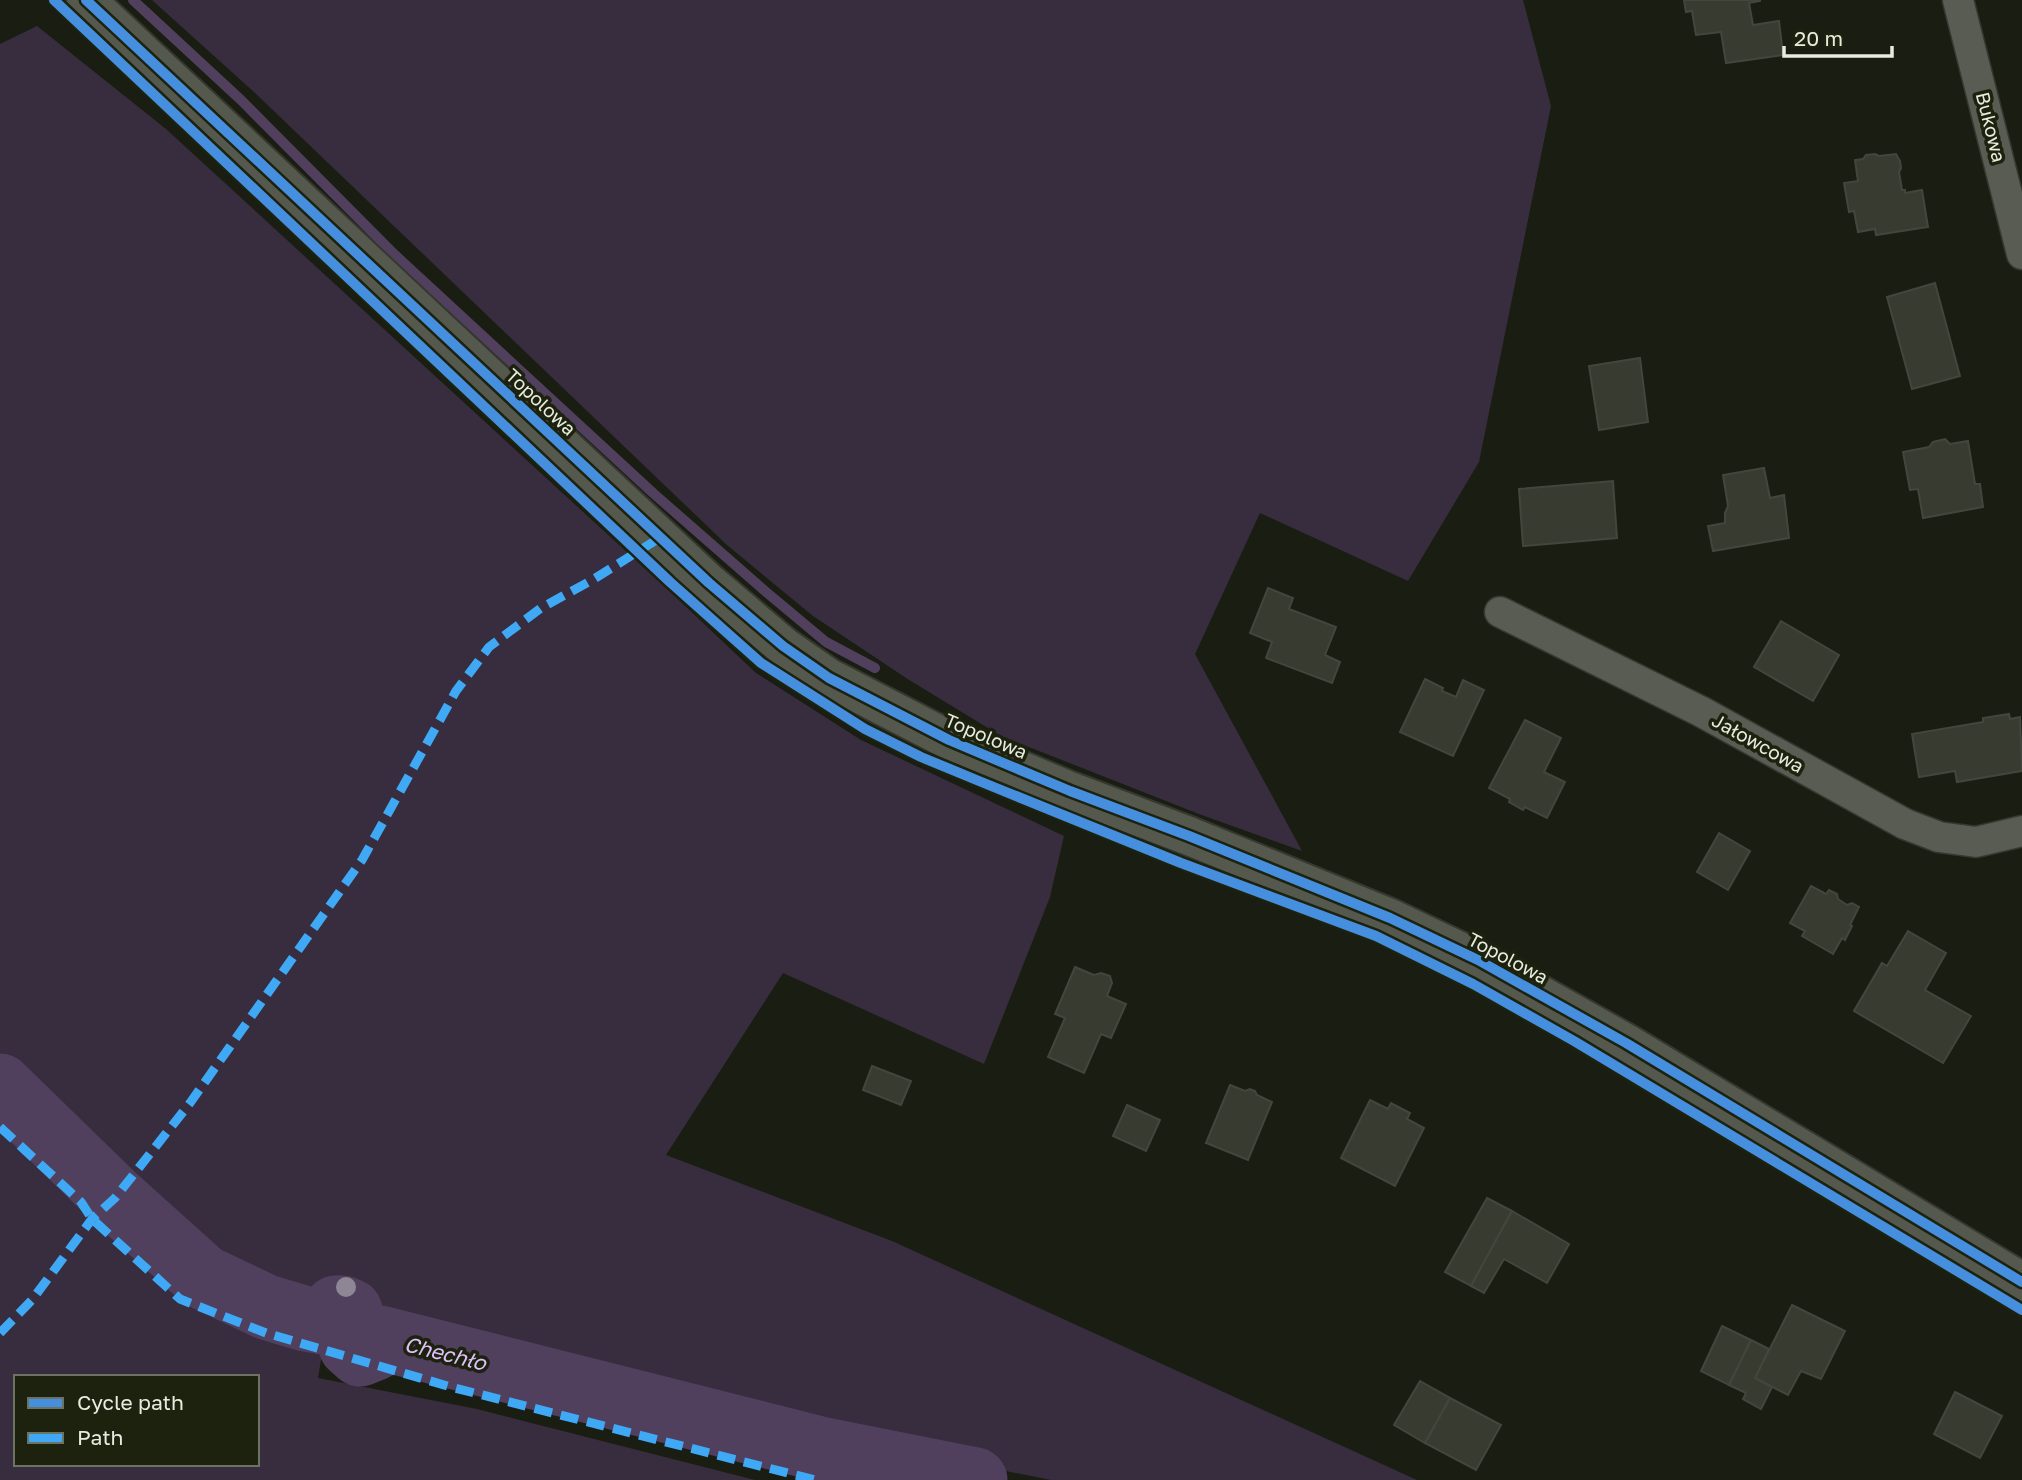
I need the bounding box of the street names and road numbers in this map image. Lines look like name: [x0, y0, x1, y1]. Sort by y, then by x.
street label: Bukowa: [1972, 89, 2011, 164]
street label: Topolowa: [502, 363, 581, 440]
street label: Topolowa: [941, 708, 1031, 763]
street label: Jałowcowa: [1708, 708, 1808, 777]
street label: Topolowa: [1464, 927, 1552, 988]

